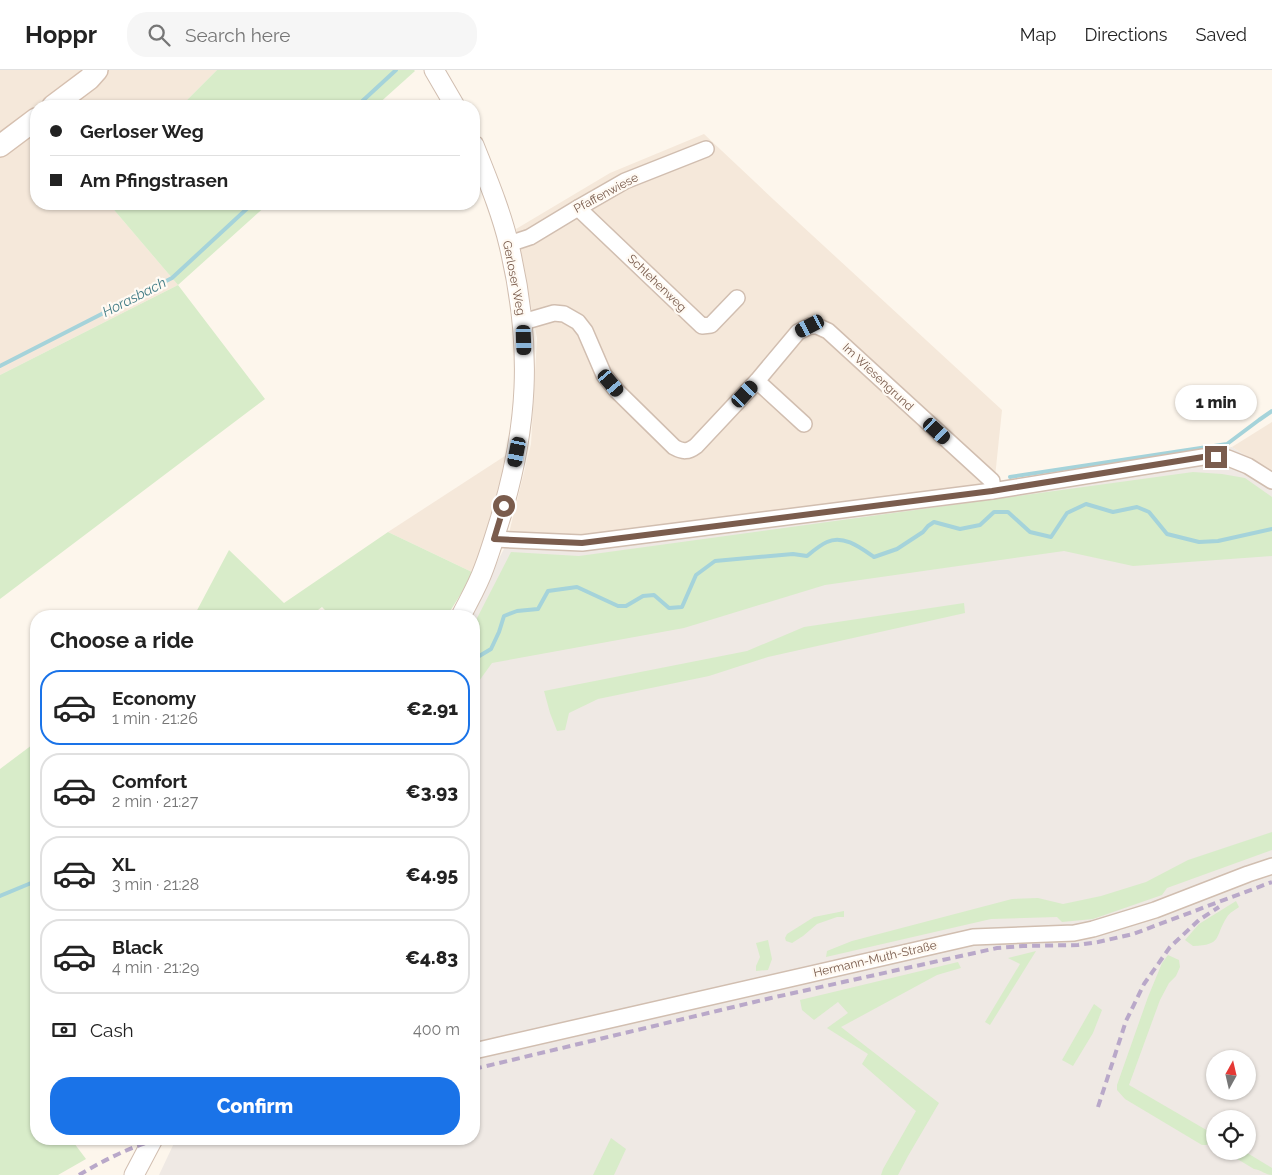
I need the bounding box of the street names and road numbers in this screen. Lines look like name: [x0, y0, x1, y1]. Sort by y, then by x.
street label: Pfaffenwiese: [571, 170, 641, 216]
street label: Gerloser Weg: [500, 239, 528, 317]
street label: Schlehenweg: [625, 252, 689, 314]
street label: Im Wiesengrund: [840, 341, 916, 413]
street label: Hermann-Muth-Straße: [812, 938, 938, 980]

